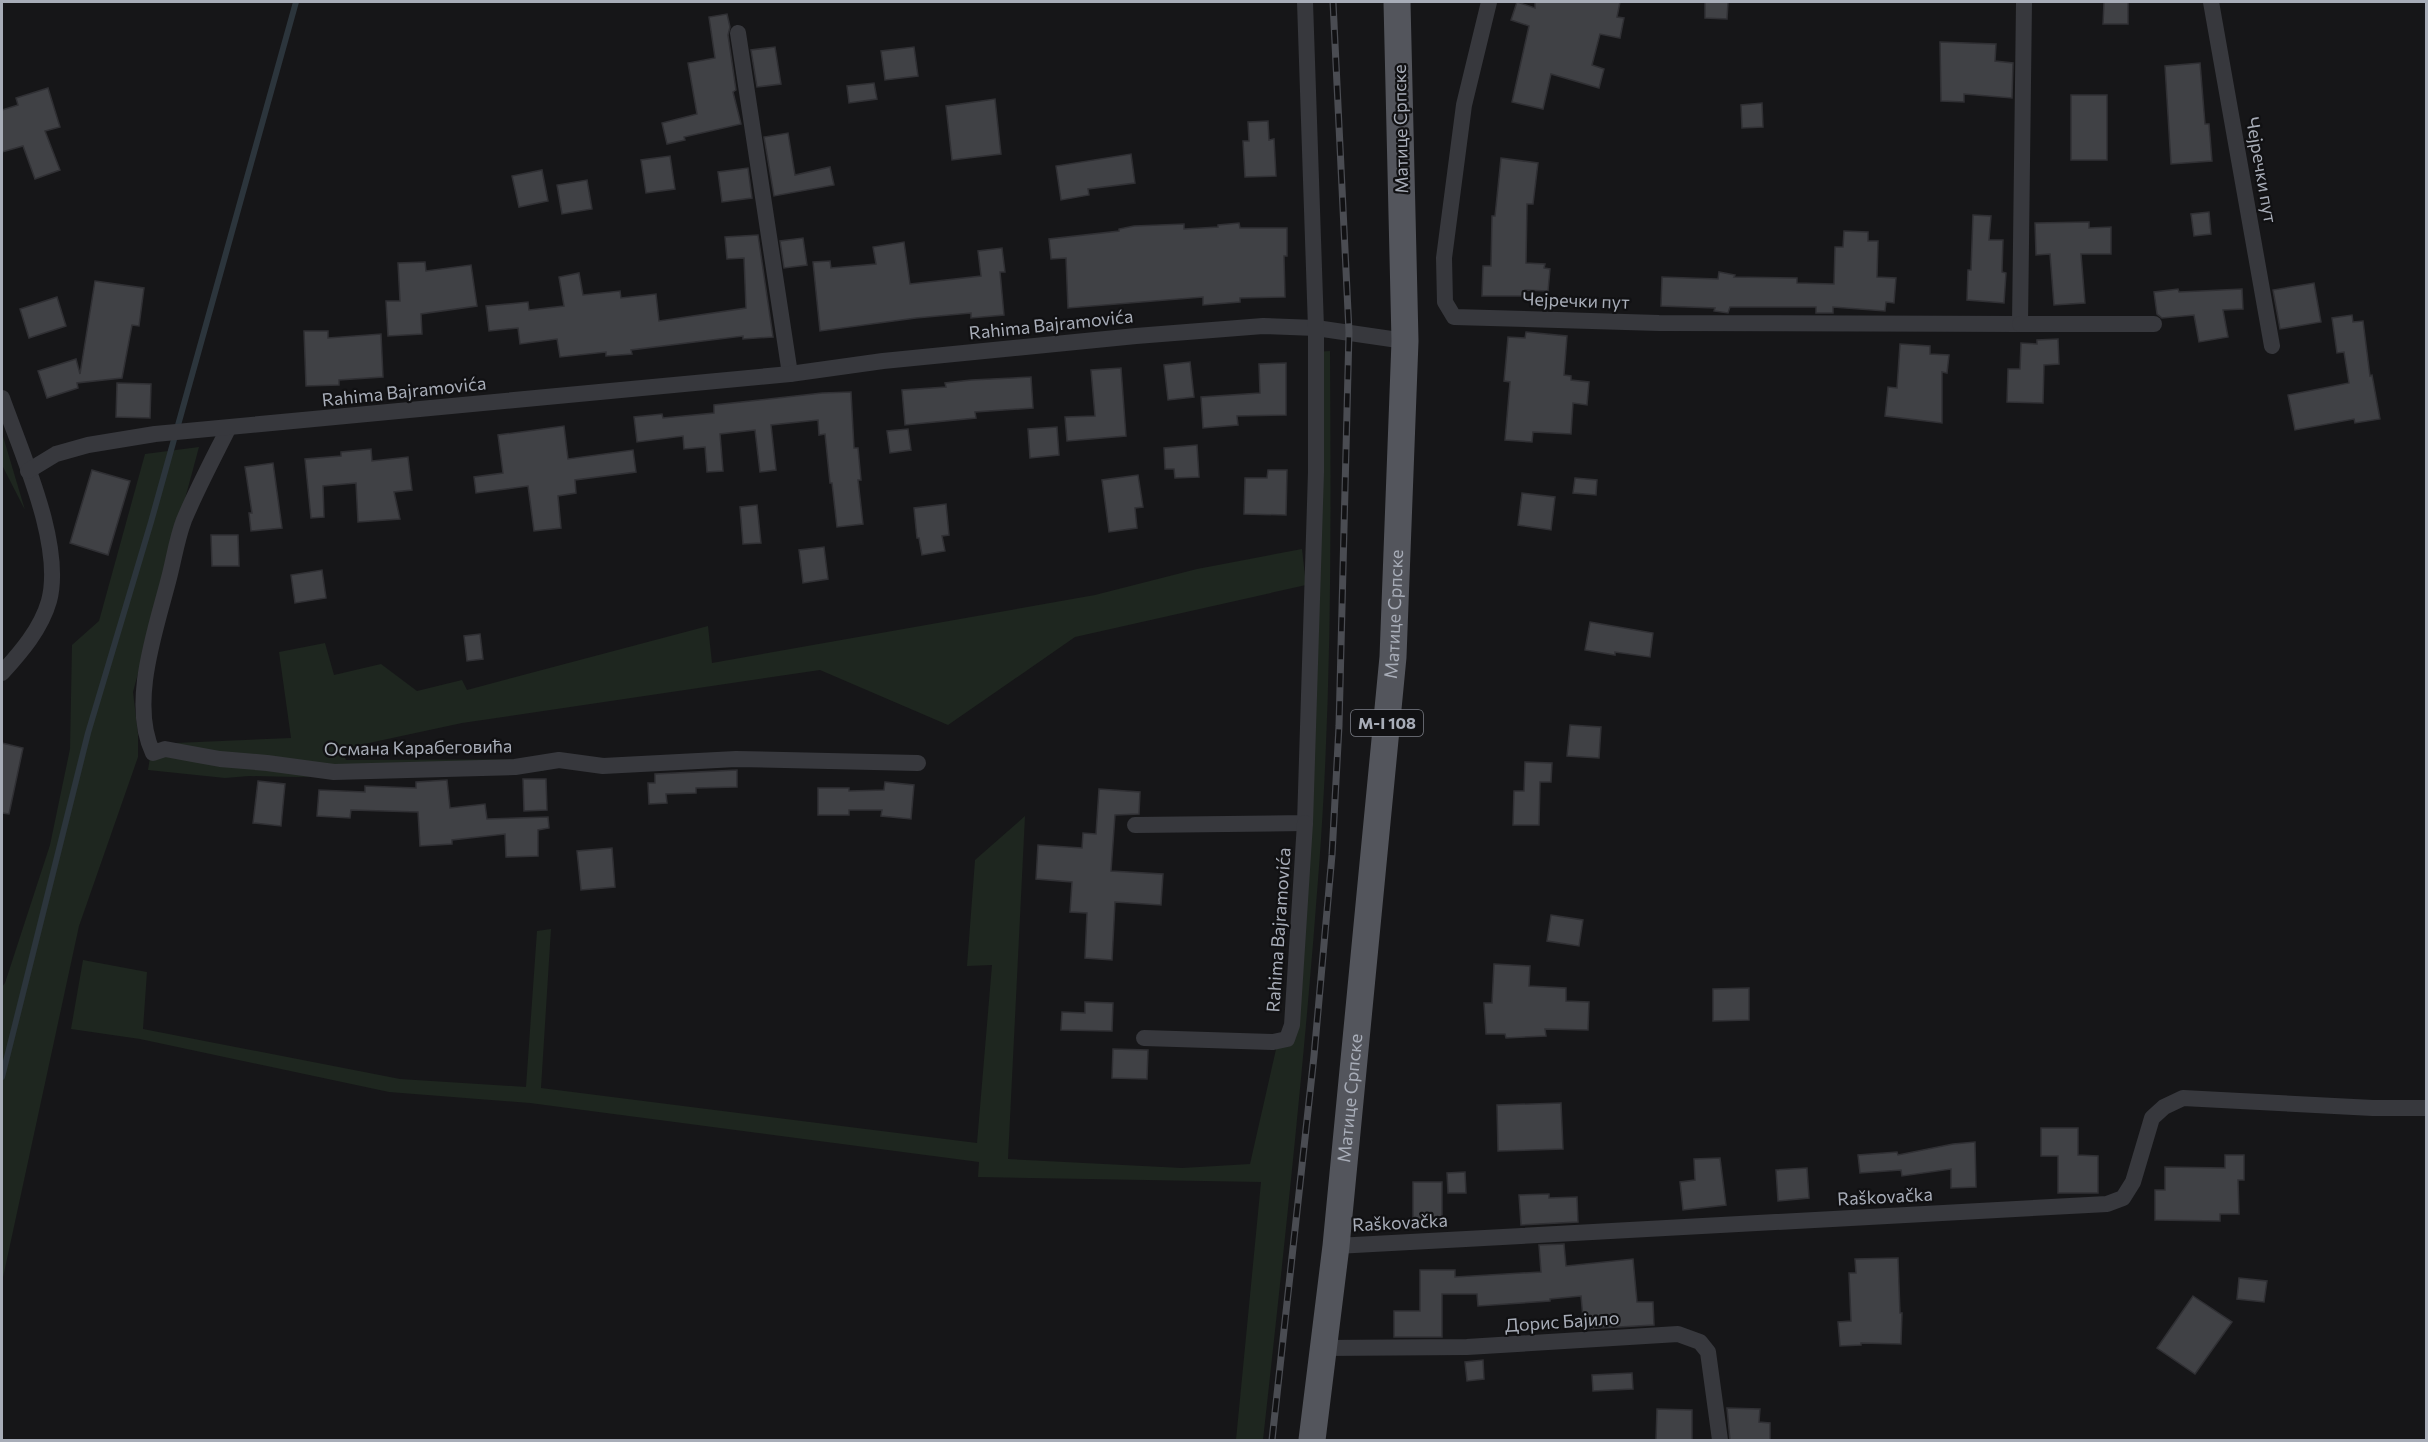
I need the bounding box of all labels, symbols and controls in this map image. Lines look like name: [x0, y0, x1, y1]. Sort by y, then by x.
street label: Матице Српске: [1388, 64, 1412, 194]
street label: Чејречки пут: [2242, 115, 2282, 225]
street label: Чејречки пут: [1522, 287, 1631, 313]
street label: Rahima Bajramovića: [968, 304, 1134, 344]
street label: Rahima Bajramovića: [321, 371, 487, 411]
street label: Матице Српске: [1379, 549, 1407, 680]
road number: M-I 108: [1351, 710, 1423, 736]
street label: Османа Карабеговића: [324, 734, 512, 760]
street label: Rahima Bajramovića: [1261, 847, 1295, 1013]
street label: Матице Српске: [1332, 1033, 1366, 1164]
street label: Raškovačka: [1836, 1183, 1933, 1209]
street label: Raškovačka: [1351, 1209, 1448, 1235]
street label: Дорис Бајило: [1504, 1306, 1620, 1336]

